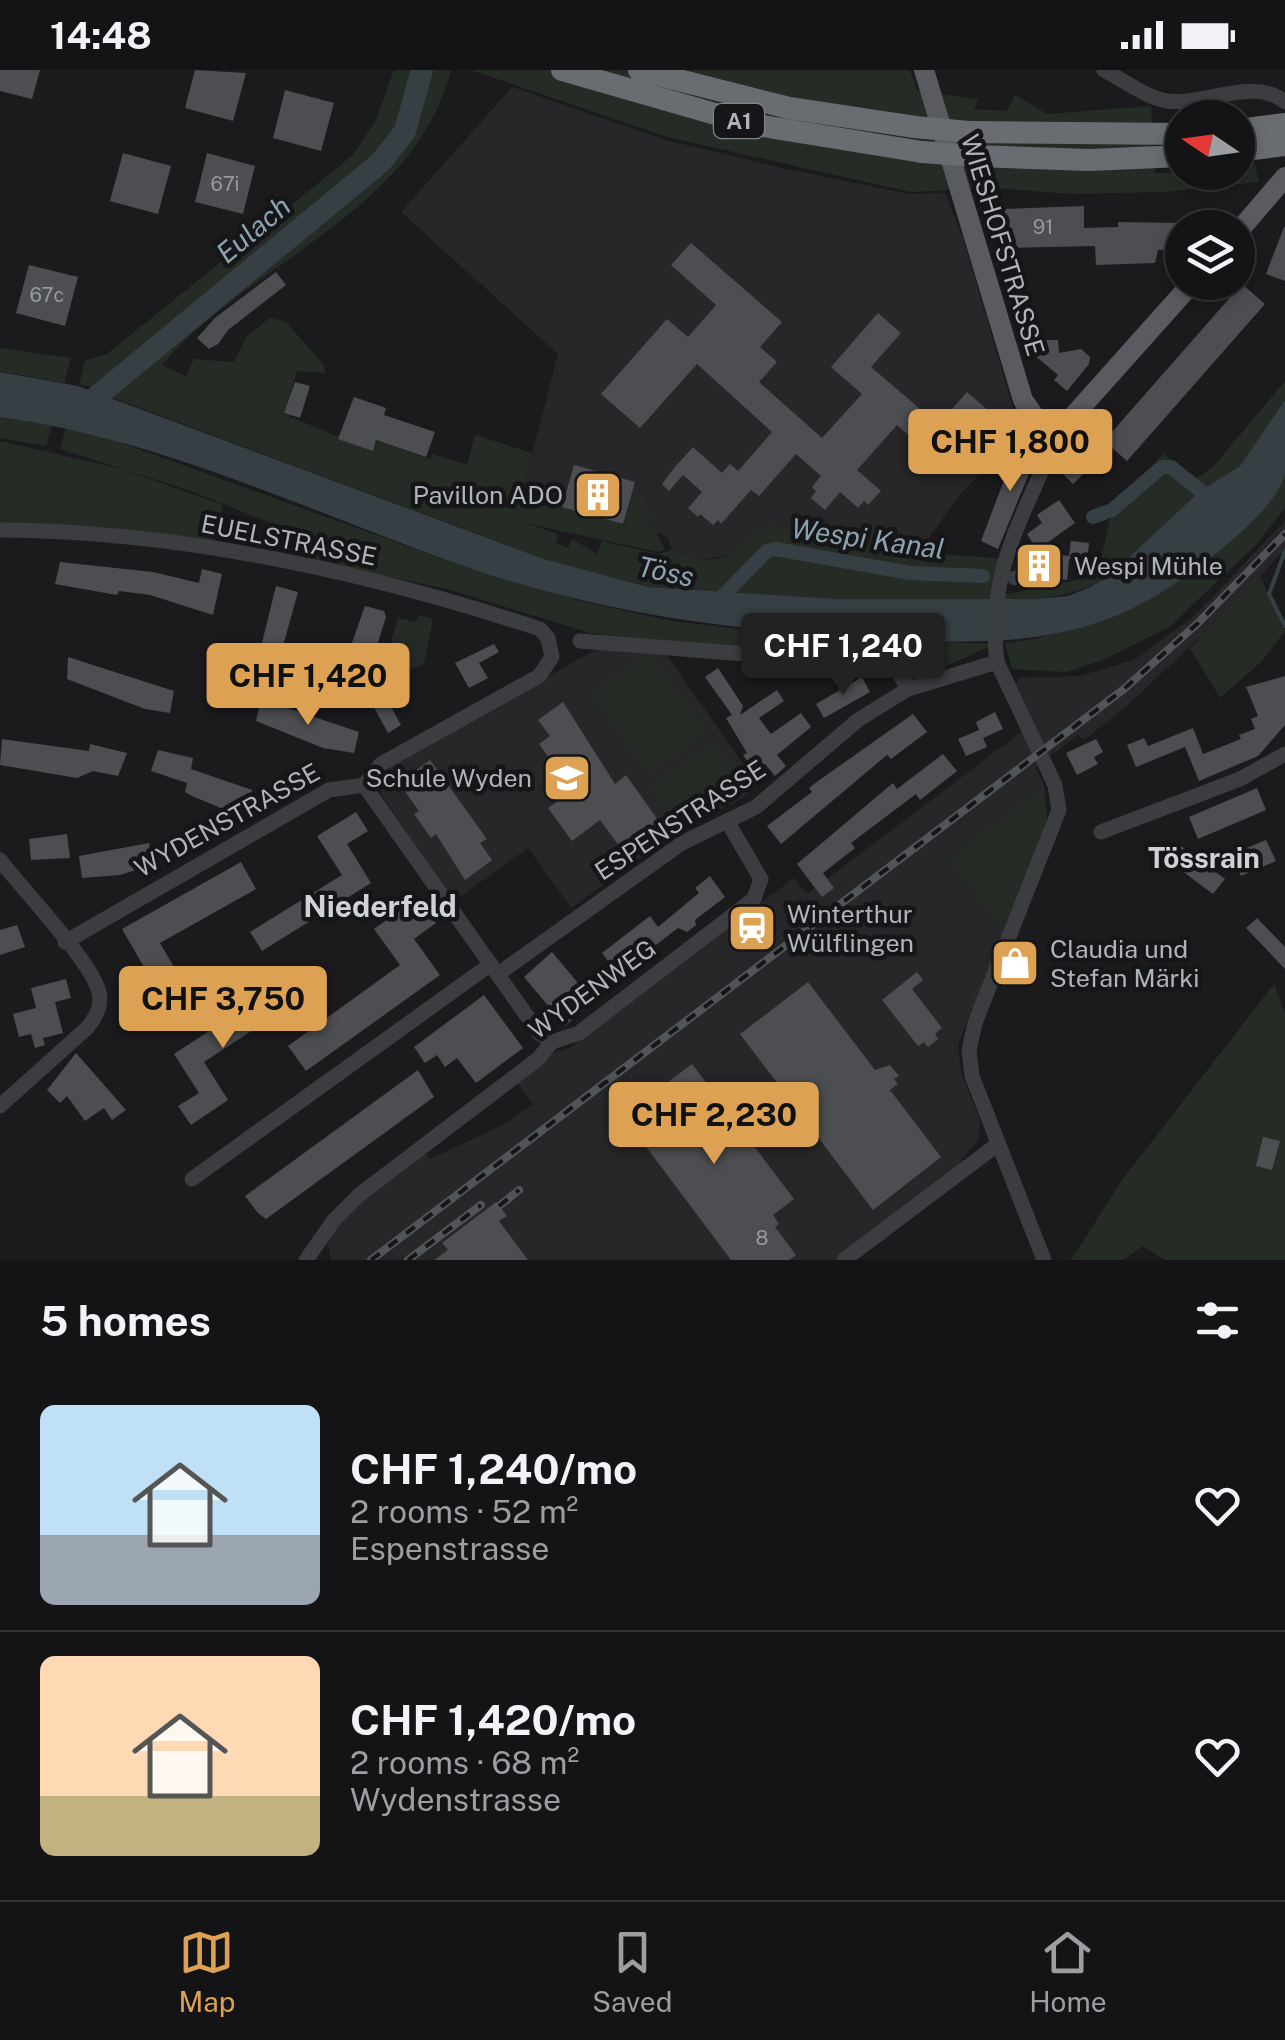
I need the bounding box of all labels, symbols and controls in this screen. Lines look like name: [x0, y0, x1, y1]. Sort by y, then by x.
text: 14:48: [50, 13, 152, 58]
north arrow: [1165, 100, 1255, 190]
map controls: [1165, 100, 1255, 300]
road number: A1: [714, 104, 764, 138]
street label: WIESHOFSTRASSE: [955, 131, 1051, 359]
house number: 67i: [211, 172, 239, 196]
water label: Eulach: [209, 189, 297, 269]
button: layers: [1165, 210, 1255, 300]
house number: 91: [1033, 215, 1053, 239]
house number: 67c: [30, 283, 64, 307]
pin: CHF 1,800: [896, 409, 1124, 494]
text: CHF 1,800: [930, 423, 1090, 460]
building icon: Pavillon ADO: [572, 469, 624, 521]
place label: Pavillon ADO: [413, 480, 563, 510]
street label: EUELSTRASSE: [199, 508, 379, 572]
water label: Wespi Kanal: [789, 511, 947, 565]
building icon: Wespi Mühle: [1013, 540, 1065, 592]
water label: Töss: [635, 549, 697, 593]
place label: Wespi Mühle: [1074, 551, 1223, 581]
pin: CHF 1,240: [729, 613, 957, 698]
text: CHF 1,240: [763, 627, 923, 664]
pin: CHF 1,420: [194, 643, 422, 728]
text: CHF 1,420: [229, 657, 387, 694]
school or university icon: Schule Wyden: [541, 752, 593, 804]
street label: ESPENSTRASSE: [589, 754, 771, 886]
street label: WYDENSTRASSE: [129, 757, 325, 883]
place label: Schule Wyden: [366, 763, 532, 793]
district label: Tössrain: [1148, 841, 1260, 874]
district label: Niederfeld: [303, 888, 457, 924]
place label: Winterthur Wülflingen: [787, 899, 914, 958]
station icon: Winterthur Wülflingen: [726, 902, 778, 954]
street label: WYDENWEG: [523, 933, 661, 1045]
place label: Claudia und Stefan Märki: [1050, 934, 1200, 993]
shop icon: Claudia und Stefan Märki: [989, 937, 1041, 989]
pin: CHF 3,750: [109, 966, 337, 1051]
text: CHF 3,750: [141, 980, 305, 1017]
pin: CHF 2,230: [600, 1082, 828, 1167]
text: CHF 2,230: [631, 1096, 797, 1133]
house number: 8: [756, 1226, 768, 1250]
icon: filters: [1190, 1293, 1245, 1348]
text: 5 homes: [40, 1296, 211, 1345]
text: CHF 1,240/mo: [350, 1444, 637, 1493]
icon: home: [120, 1445, 240, 1565]
icon: heart: [1190, 1478, 1245, 1533]
text: 2 rooms · 52 m²: [350, 1493, 578, 1530]
text: Espenstrasse: [350, 1530, 549, 1567]
text: CHF 1,420/mo: [350, 1695, 636, 1744]
icon: home: [120, 1696, 240, 1816]
icon: heart: [1190, 1729, 1245, 1784]
text: 2 rooms · 68 m²: [350, 1744, 579, 1781]
text: Wydenstrasse: [350, 1781, 561, 1818]
tab: Map: [178, 1925, 235, 2018]
tab: Saved: [592, 1925, 672, 2018]
tab: Home: [1029, 1925, 1107, 2018]

